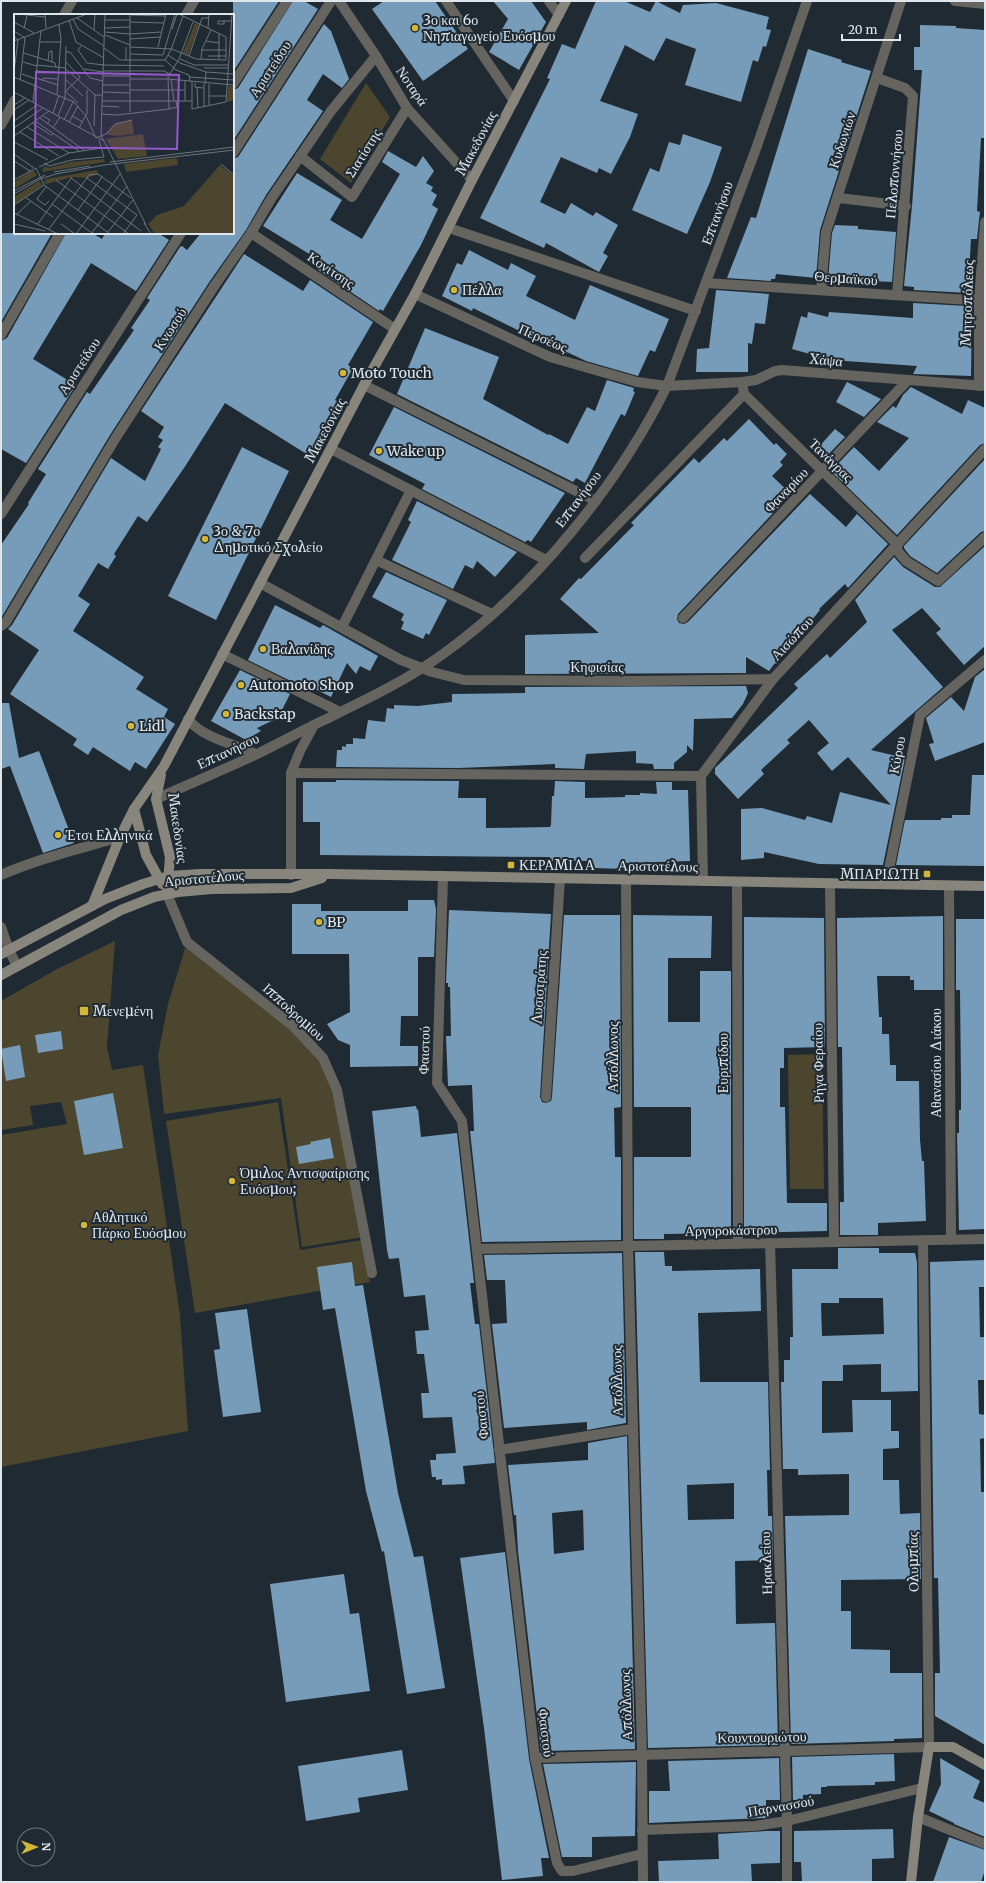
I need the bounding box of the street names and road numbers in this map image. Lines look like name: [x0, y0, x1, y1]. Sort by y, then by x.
street label: Αριστείδου: [245, 37, 295, 101]
street label: Νοταρά: [392, 63, 432, 110]
street label: Μακεδονίας: [451, 107, 501, 178]
street label: Κυδωνιών: [824, 109, 860, 171]
street label: Σιατίστης: [341, 125, 385, 181]
street label: Πελοποννήσου: [881, 129, 907, 219]
street label: Επτανήσου: [697, 179, 737, 247]
street label: Κονίτσης: [304, 248, 358, 293]
street label: Μητροπόλεως: [956, 259, 978, 346]
street label: Θερμαϊκού: [814, 267, 878, 289]
street label: Κνωσού: [150, 304, 190, 354]
street label: Περσέως: [516, 320, 570, 356]
street label: Αριστείδου: [54, 334, 104, 398]
street label: Χάψα: [809, 350, 844, 370]
street label: Μακεδονίας: [300, 394, 350, 465]
street label: Τανάγρας: [805, 435, 857, 486]
street label: Φαναρίου: [760, 464, 812, 516]
street label: Επτανήσου: [551, 467, 605, 531]
street label: Αισώπου: [767, 612, 817, 664]
street label: Κηφισίας: [570, 658, 624, 676]
street label: Επτανήσου: [194, 729, 262, 773]
street label: Κύρου: [885, 735, 909, 775]
street label: Μακεδονίας: [164, 792, 192, 865]
street label: Αριστοτέλους: [618, 856, 699, 876]
street label: Αριστοτέλους: [163, 866, 245, 890]
street label: Λυσιστράτης: [527, 949, 551, 1025]
street label: Ιπποδρομίου: [259, 979, 329, 1045]
street label: Αθανασίου Διάκου: [927, 1008, 945, 1118]
street label: Απόλλωνος: [604, 1021, 622, 1093]
street label: Ρήγα Φεραίου: [808, 1023, 828, 1103]
street label: Φαιστού: [414, 1025, 434, 1075]
street label: Ευριπίδου: [714, 1033, 732, 1093]
street label: Αργυροκάστρου: [685, 1220, 777, 1240]
street label: Απόλλωνος: [607, 1345, 627, 1417]
street label: Φαιστού: [470, 1390, 492, 1440]
street label: Ηρακλείου: [756, 1531, 776, 1595]
street label: Ολυμπίας: [903, 1531, 923, 1592]
street label: Απόλλωνος: [616, 1669, 636, 1741]
street label: Φαιστού: [534, 1708, 558, 1758]
street label: Κουντουριώτου: [717, 1727, 807, 1747]
street label: Παρνασσού: [746, 1791, 816, 1821]

